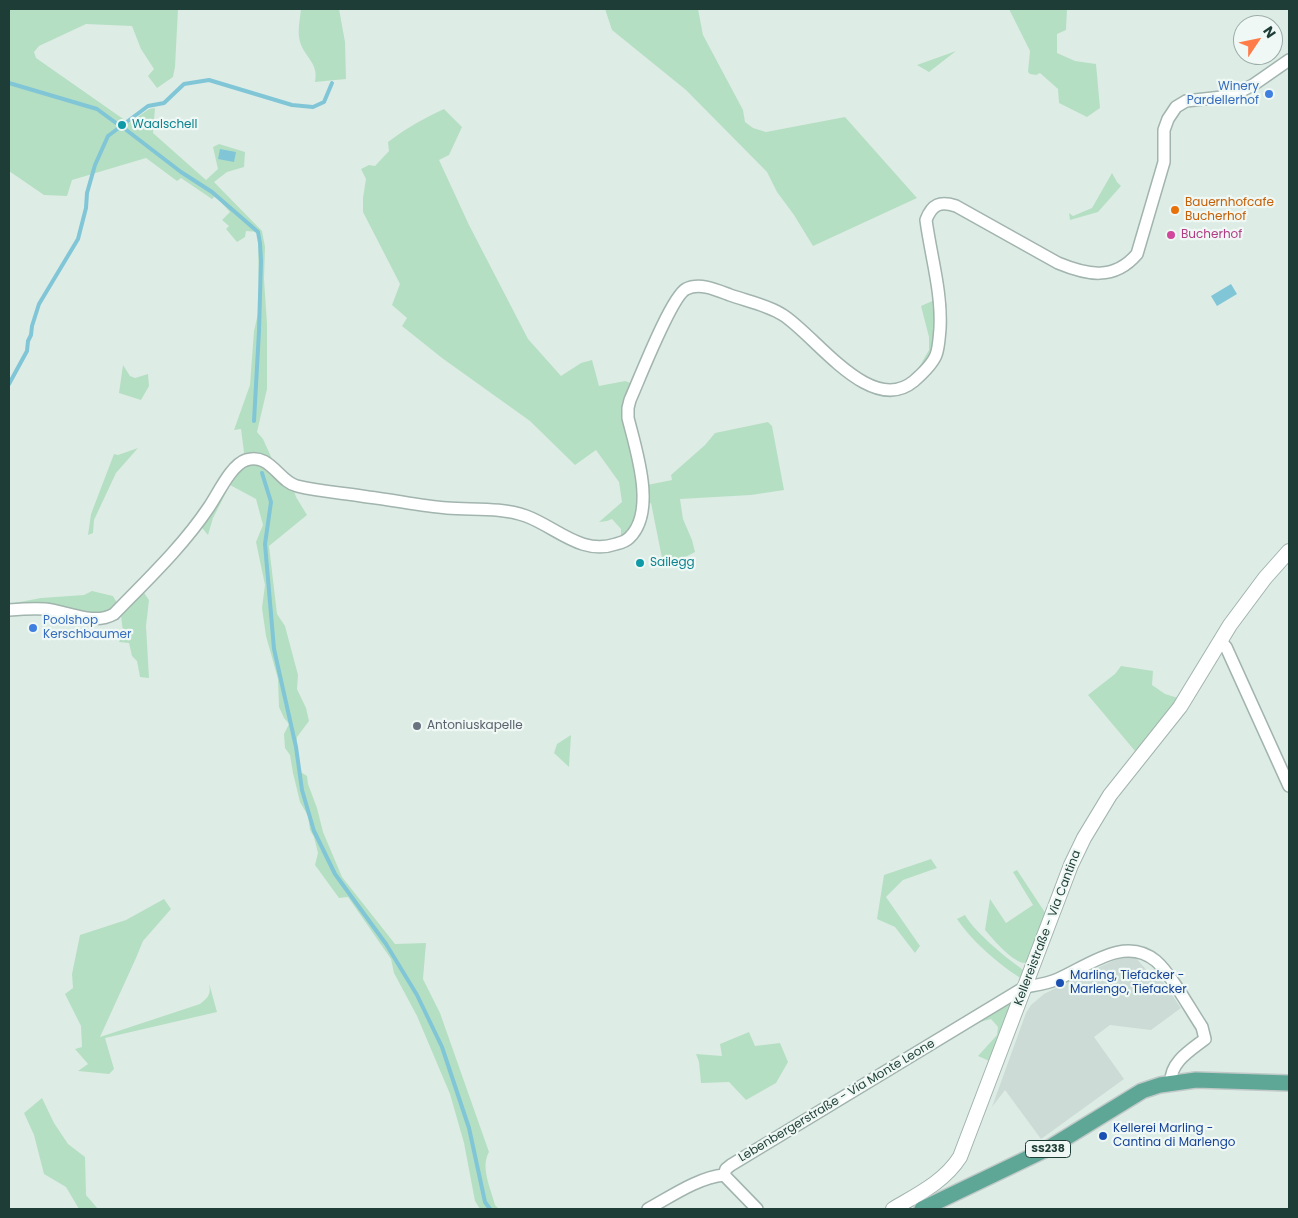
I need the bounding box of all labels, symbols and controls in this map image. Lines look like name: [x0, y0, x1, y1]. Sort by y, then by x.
north arrow: [1233, 15, 1283, 65]
text: N: [1258, 22, 1281, 42]
place label: Winery Pardellerhof: [1187, 80, 1259, 108]
marker: Winery Pardellerhof: [1263, 88, 1275, 100]
place label: Waalschell: [132, 118, 197, 132]
marker: Waalschell: [116, 119, 128, 131]
place label: Bauernhofcafe Bucherhof: [1185, 196, 1274, 224]
marker: Bauernhofcafe Bucherhof: [1169, 204, 1181, 216]
place label: Bucherhof: [1181, 228, 1242, 242]
marker: Bucherhof: [1165, 229, 1177, 241]
place label: Sailegg: [650, 556, 695, 570]
marker: Sailegg: [634, 557, 646, 569]
place label: Poolshop Kerschbaumer: [43, 614, 132, 642]
marker: Poolshop Kerschbaumer: [27, 622, 39, 634]
place label: Antoniuskapelle: [427, 719, 523, 733]
marker: Antoniuskapelle: [411, 720, 423, 732]
street label: Kellereistraße - Via Cantina: [1012, 848, 1084, 1008]
place label: Marling, Tiefacker - Marlengo, Tiefacker: [1070, 969, 1187, 997]
marker: Marling, Tiefacker - Marlengo, Tiefacker: [1054, 977, 1066, 989]
street label: Lebenbergerstraße - Via Monte Leone: [736, 1037, 938, 1165]
place label: Kellerei Marling - Cantina di Marlengo: [1113, 1122, 1235, 1150]
marker: Kellerei Marling - Cantina di Marlengo: [1097, 1130, 1109, 1142]
road number: SS238: [1026, 1140, 1070, 1158]

